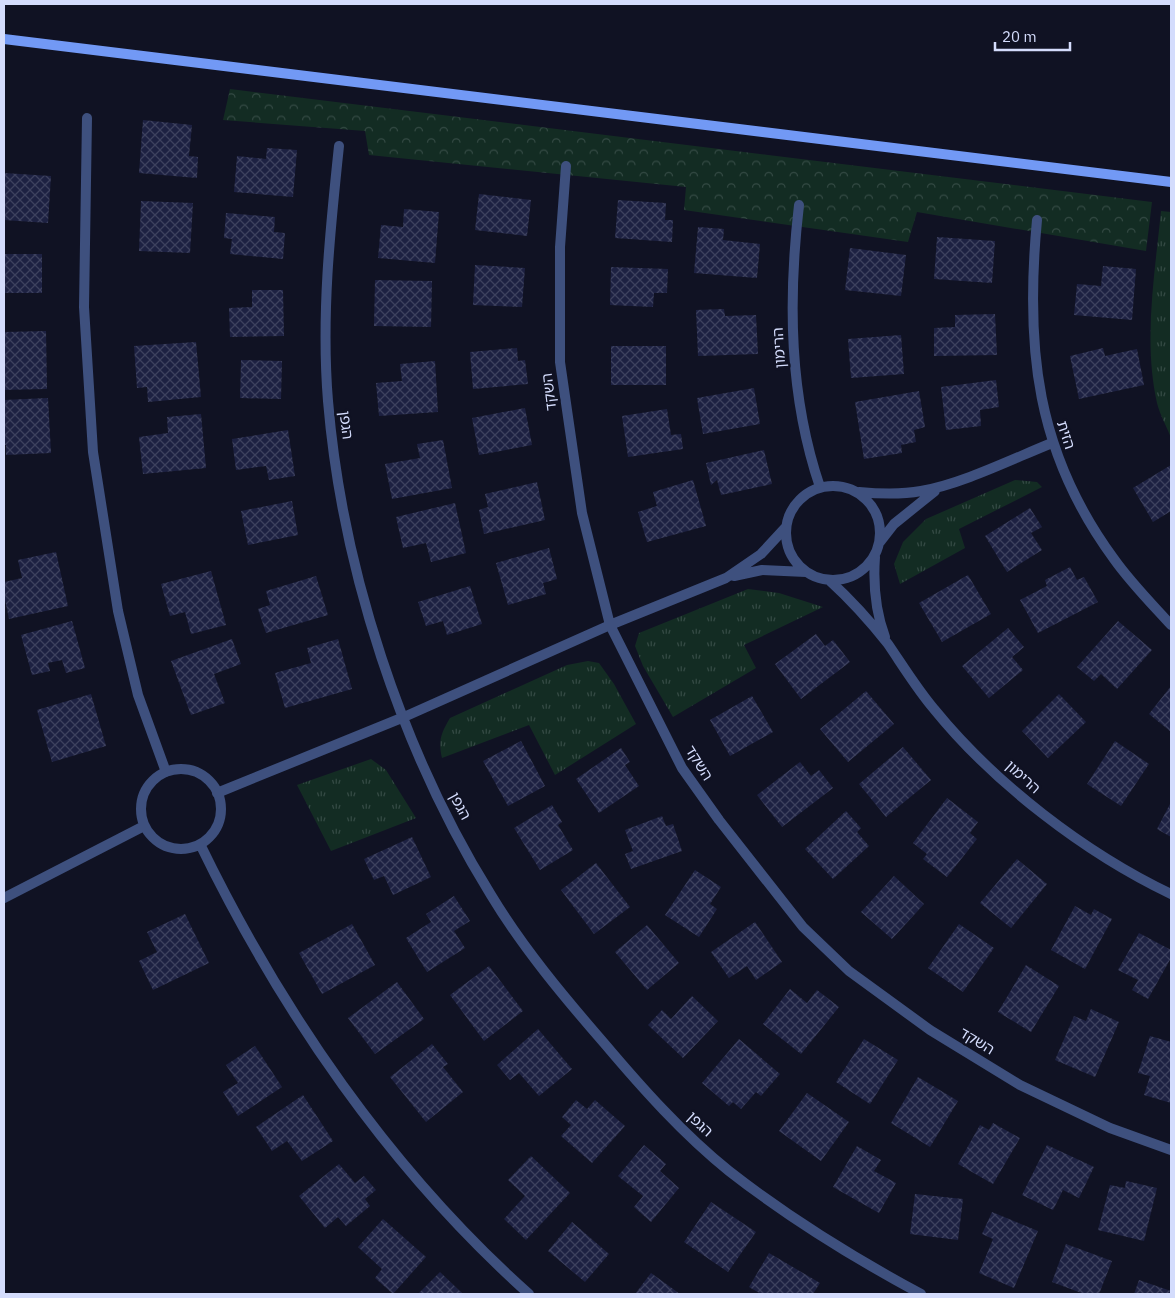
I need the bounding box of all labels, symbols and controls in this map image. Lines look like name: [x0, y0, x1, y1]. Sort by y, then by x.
scale bar: [995, 20, 1070, 52]
text: 20 m: [1002, 27, 1037, 46]
street label: הרימון: [768, 327, 789, 369]
street label: השקד: [537, 372, 560, 412]
street label: הגפן: [335, 410, 358, 440]
street label: הזית: [1053, 418, 1080, 451]
street label: השקד: [681, 742, 718, 784]
street label: הרימון: [1002, 756, 1045, 797]
street label: הגפן: [445, 789, 476, 823]
street label: השקד: [956, 1023, 998, 1058]
street label: הגפן: [683, 1107, 717, 1140]

